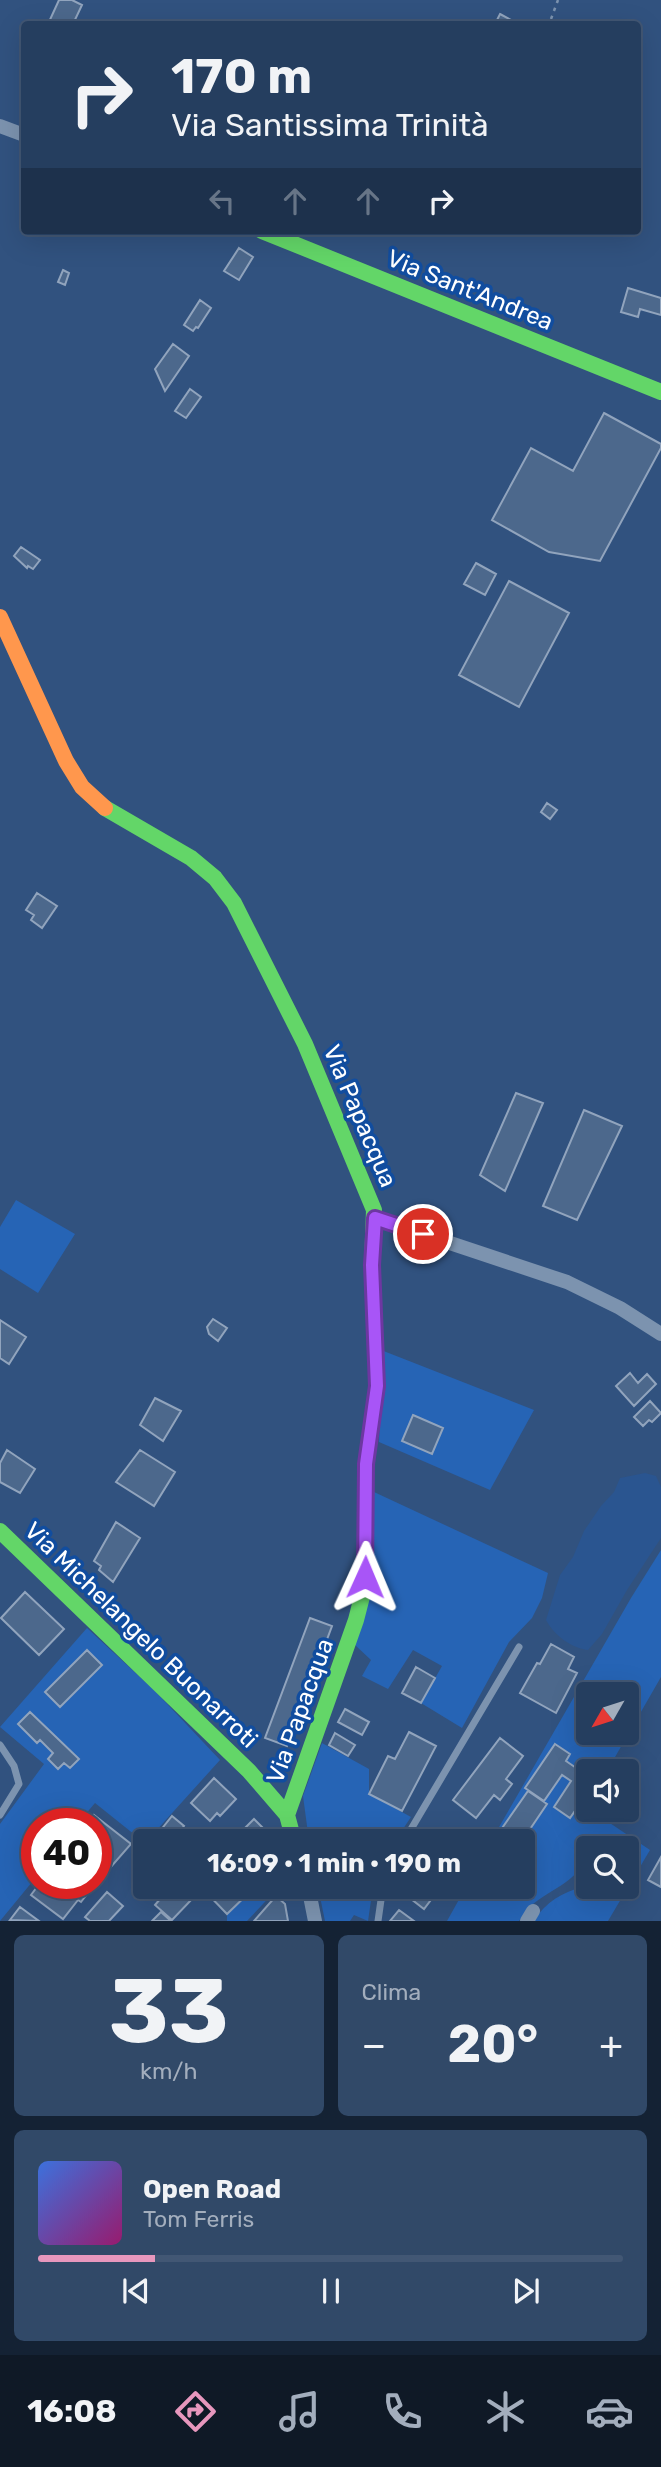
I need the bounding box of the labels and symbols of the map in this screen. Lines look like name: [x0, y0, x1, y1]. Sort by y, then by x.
street label: Via Sant'Andrea: [383, 244, 557, 336]
street label: Via Papacqua: [317, 1041, 403, 1191]
pin: [393, 1204, 453, 1264]
street label: Via Michelangelo Buonarroti: [19, 1516, 263, 1754]
position arrow: [328, 1540, 402, 1614]
street label: Via Papacqua: [261, 1635, 339, 1787]
north arrow: [576, 1682, 639, 1745]
speed limit sign: 40: [21, 1808, 112, 1899]

